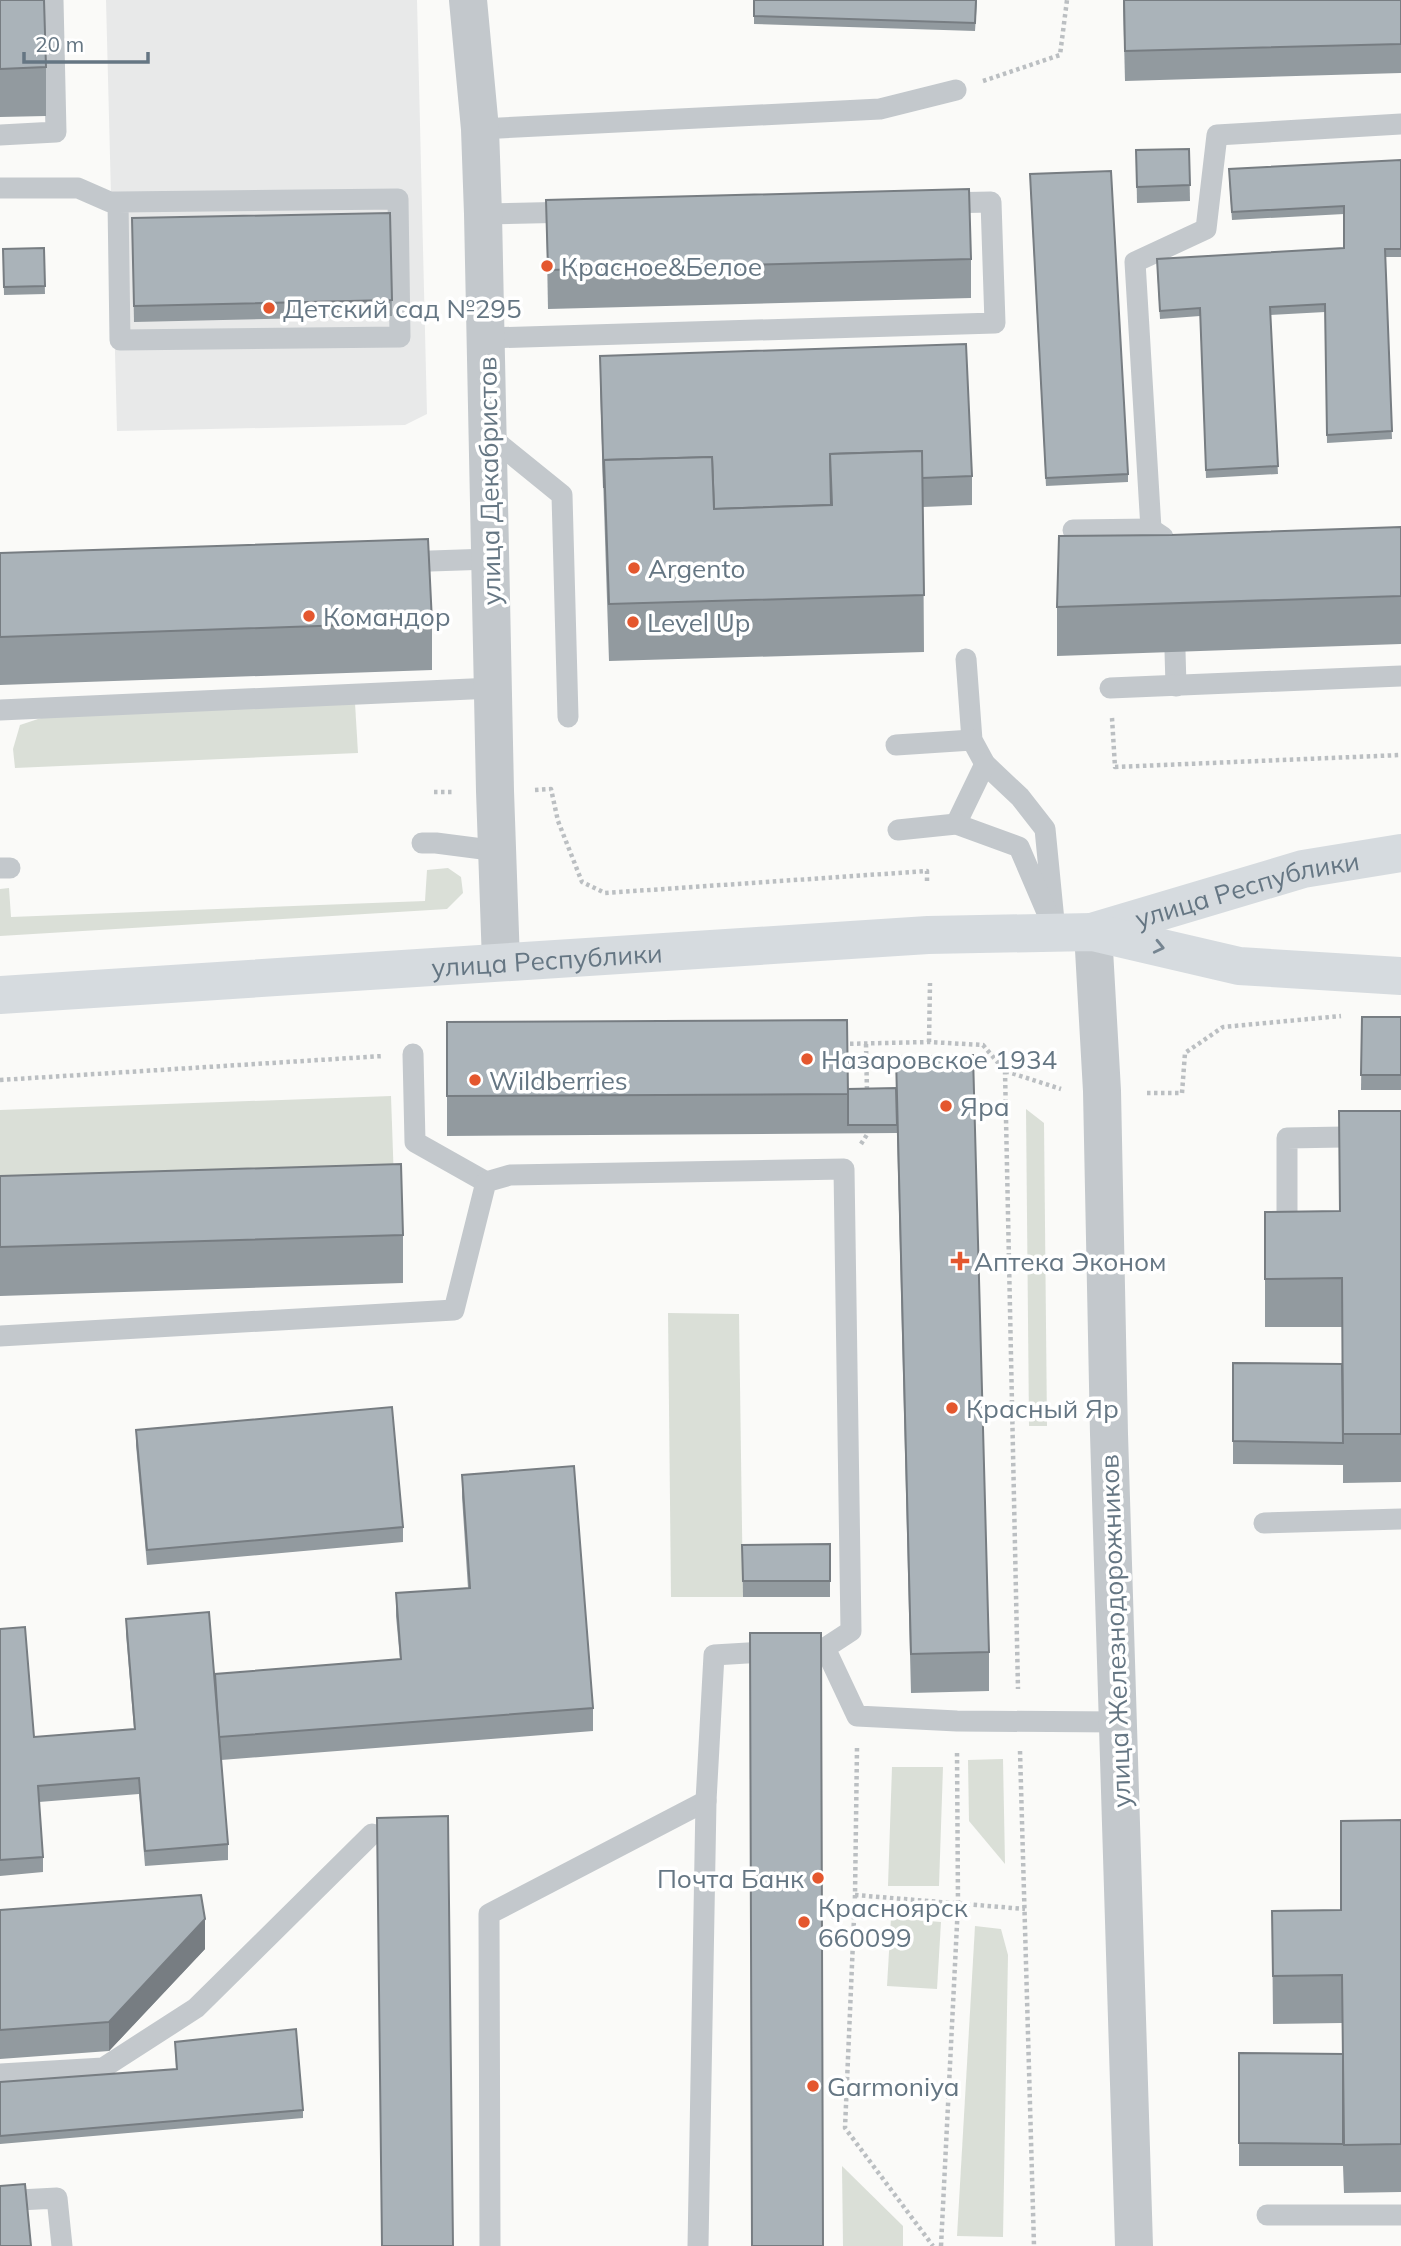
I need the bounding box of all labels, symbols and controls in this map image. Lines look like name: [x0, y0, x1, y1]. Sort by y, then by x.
scale bar: [24, 21, 149, 65]
text: 20 m: [35, 31, 84, 57]
place label: Красное&Белое: [561, 250, 762, 283]
marker: Красное&Белое: [539, 258, 555, 274]
place label: Детский сад №295: [283, 292, 522, 325]
marker: Детский сад №295: [261, 300, 277, 316]
street label: улица Декабристов: [470, 356, 508, 606]
place label: Argento: [648, 552, 745, 585]
marker: Argento: [626, 560, 642, 576]
place label: Командор: [323, 600, 451, 633]
place label: Level Up: [647, 606, 750, 639]
marker: Командор: [301, 608, 317, 624]
marker: Level Up: [625, 614, 641, 630]
street label: улица Республики: [1131, 844, 1362, 935]
street label: улица Республики: [430, 936, 663, 984]
one-way arrow: [1153, 939, 1165, 953]
place label: Назаровское 1934: [821, 1043, 1057, 1076]
marker: Назаровское 1934: [799, 1051, 815, 1067]
place label: Wildberries: [489, 1064, 628, 1097]
marker: Wildberries: [467, 1072, 483, 1088]
place label: Яра: [960, 1090, 1010, 1123]
marker: Яра: [938, 1098, 954, 1114]
place label: Аптека Эконом: [974, 1245, 1167, 1278]
marker: Аптека Эконом: [952, 1253, 968, 1269]
place label: Красный Яр: [966, 1392, 1119, 1425]
marker: Красный Яр: [944, 1400, 960, 1416]
street label: улица Железнодорожников: [1092, 1454, 1138, 1808]
place label: Почта Банк: [657, 1862, 804, 1895]
marker: Почта Банк: [810, 1870, 826, 1886]
place label: Красноярск 660099: [818, 1891, 968, 1954]
marker: Красноярск 660099: [796, 1914, 812, 1930]
place label: Garmoniya: [827, 2070, 959, 2103]
marker: Garmoniya: [805, 2078, 821, 2094]

